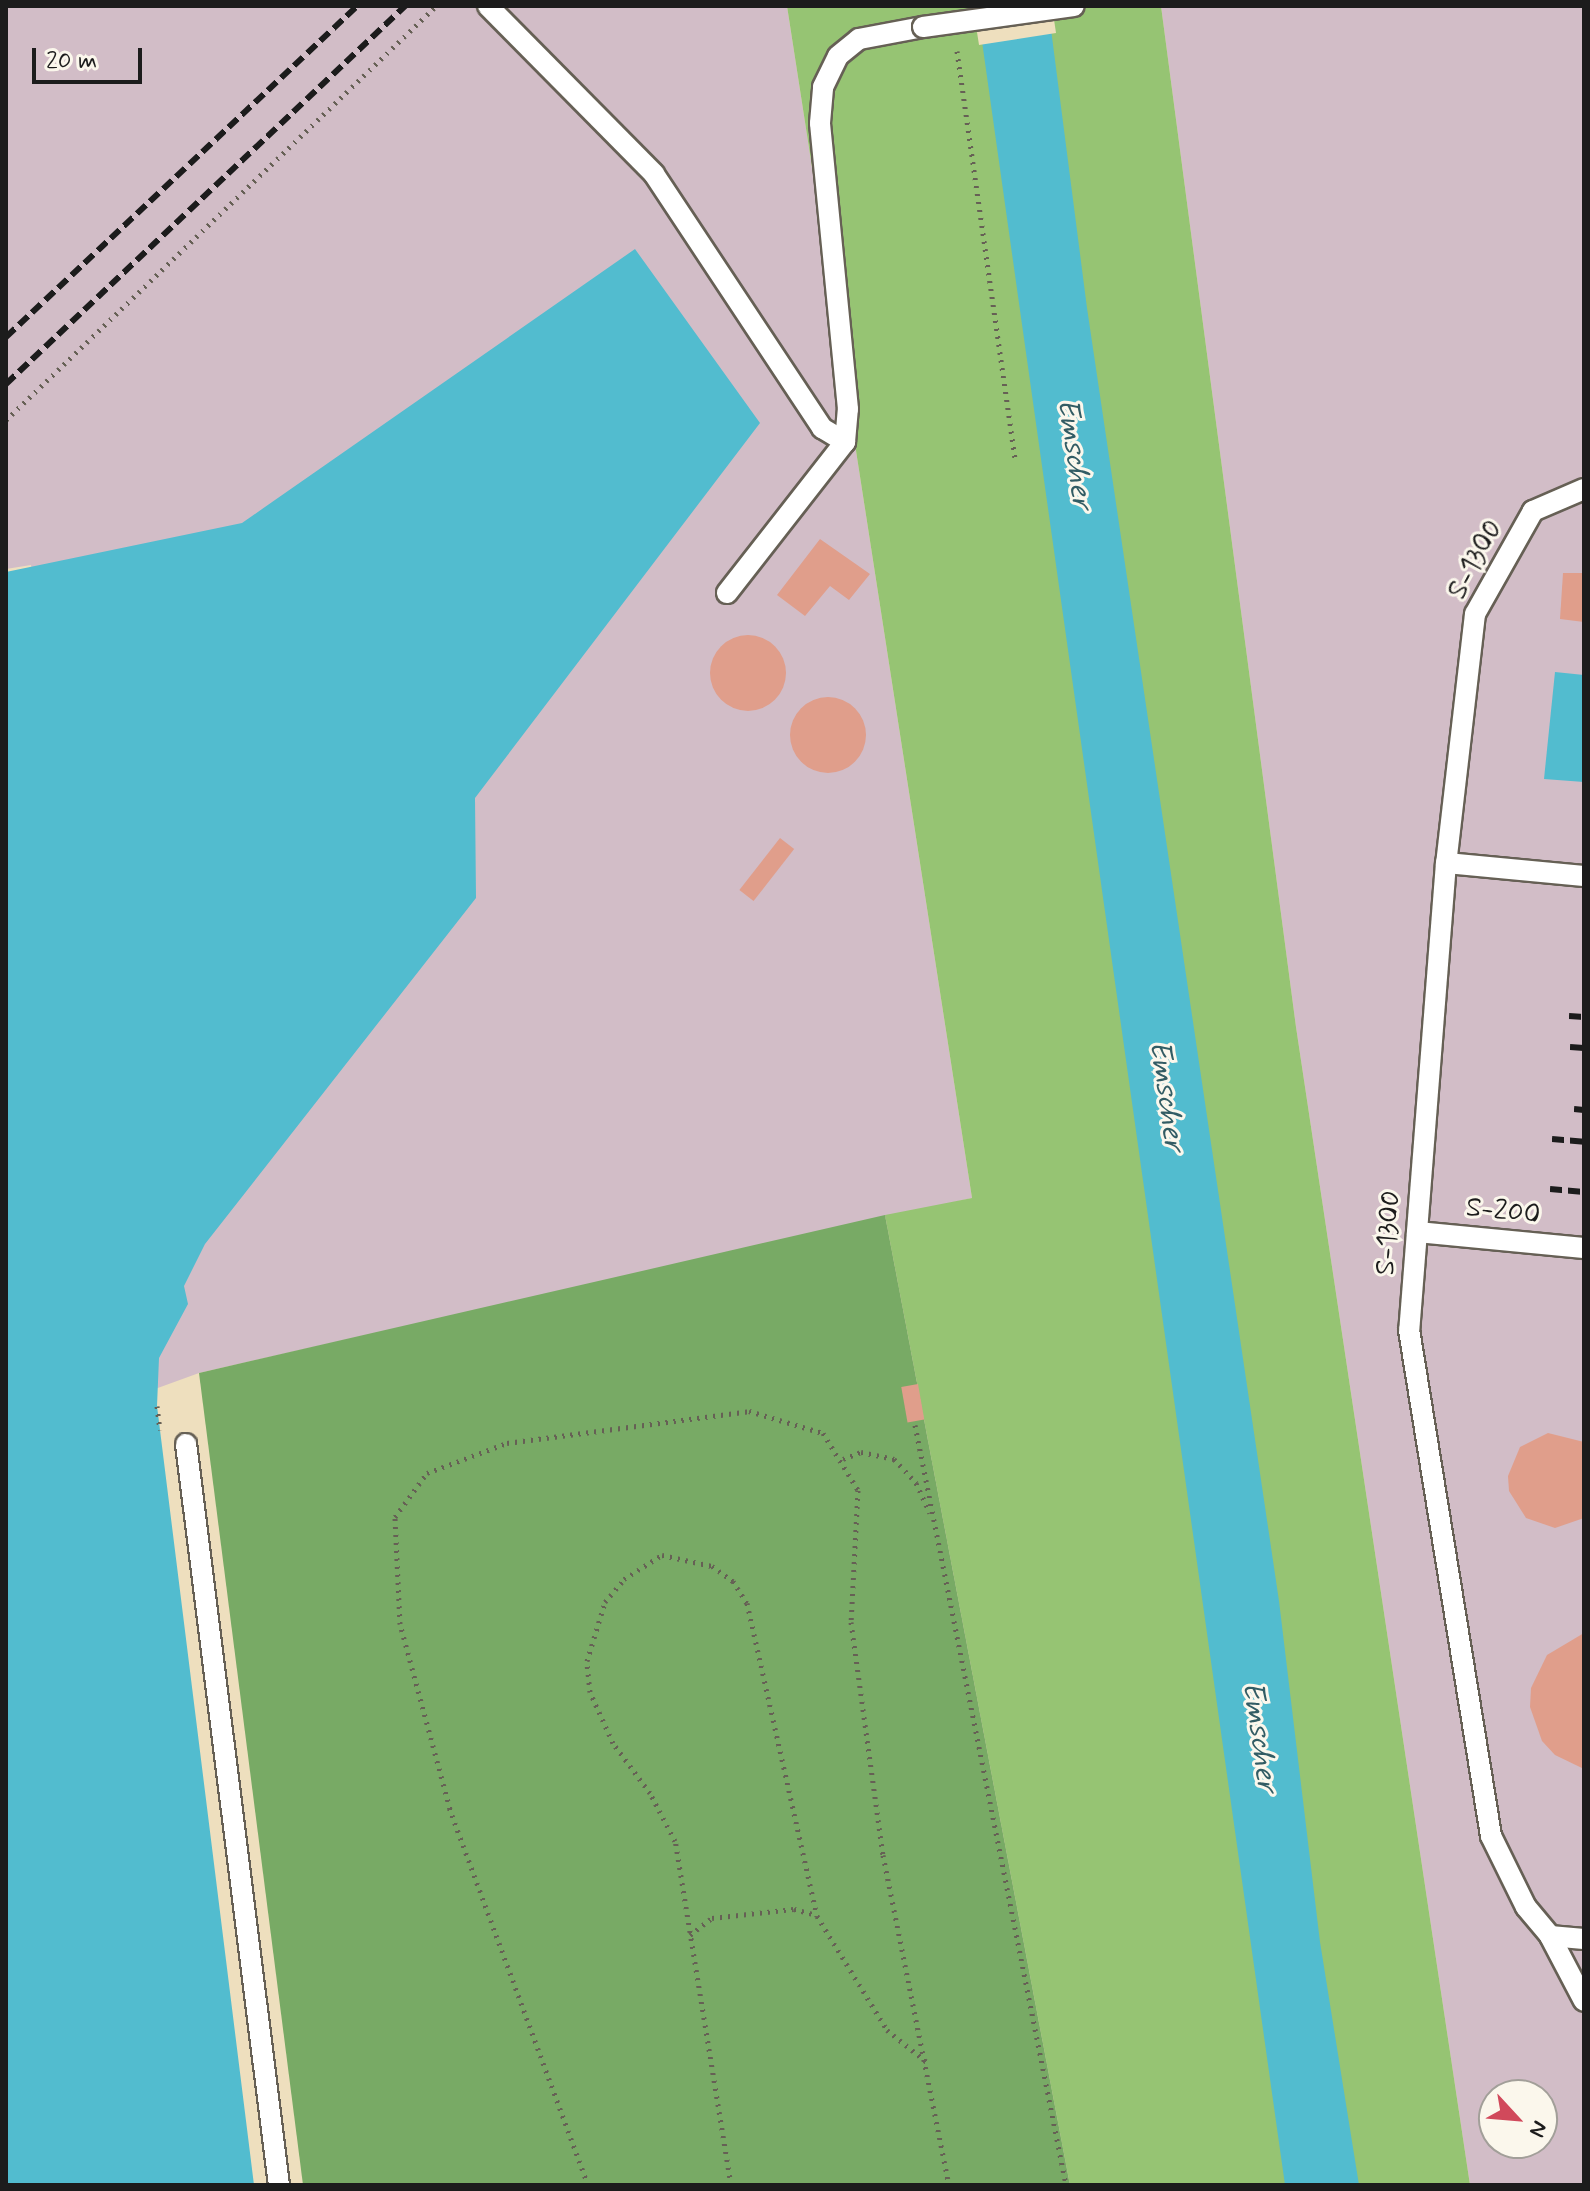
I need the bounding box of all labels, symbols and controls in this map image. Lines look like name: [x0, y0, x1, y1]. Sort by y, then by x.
scale bar: [36, 32, 146, 82]
text: 20 m: [46, 46, 97, 77]
water label: Emscher: [1048, 396, 1100, 512]
street label: S-1300: [1441, 515, 1511, 605]
water label: Emscher: [1140, 1038, 1192, 1154]
street label: S-1300: [1369, 1189, 1409, 1277]
street label: S-200: [1464, 1191, 1542, 1233]
water label: Emscher: [1233, 1679, 1285, 1795]
north arrow: [1478, 2079, 1558, 2159]
text: N: [1522, 2116, 1554, 2141]

